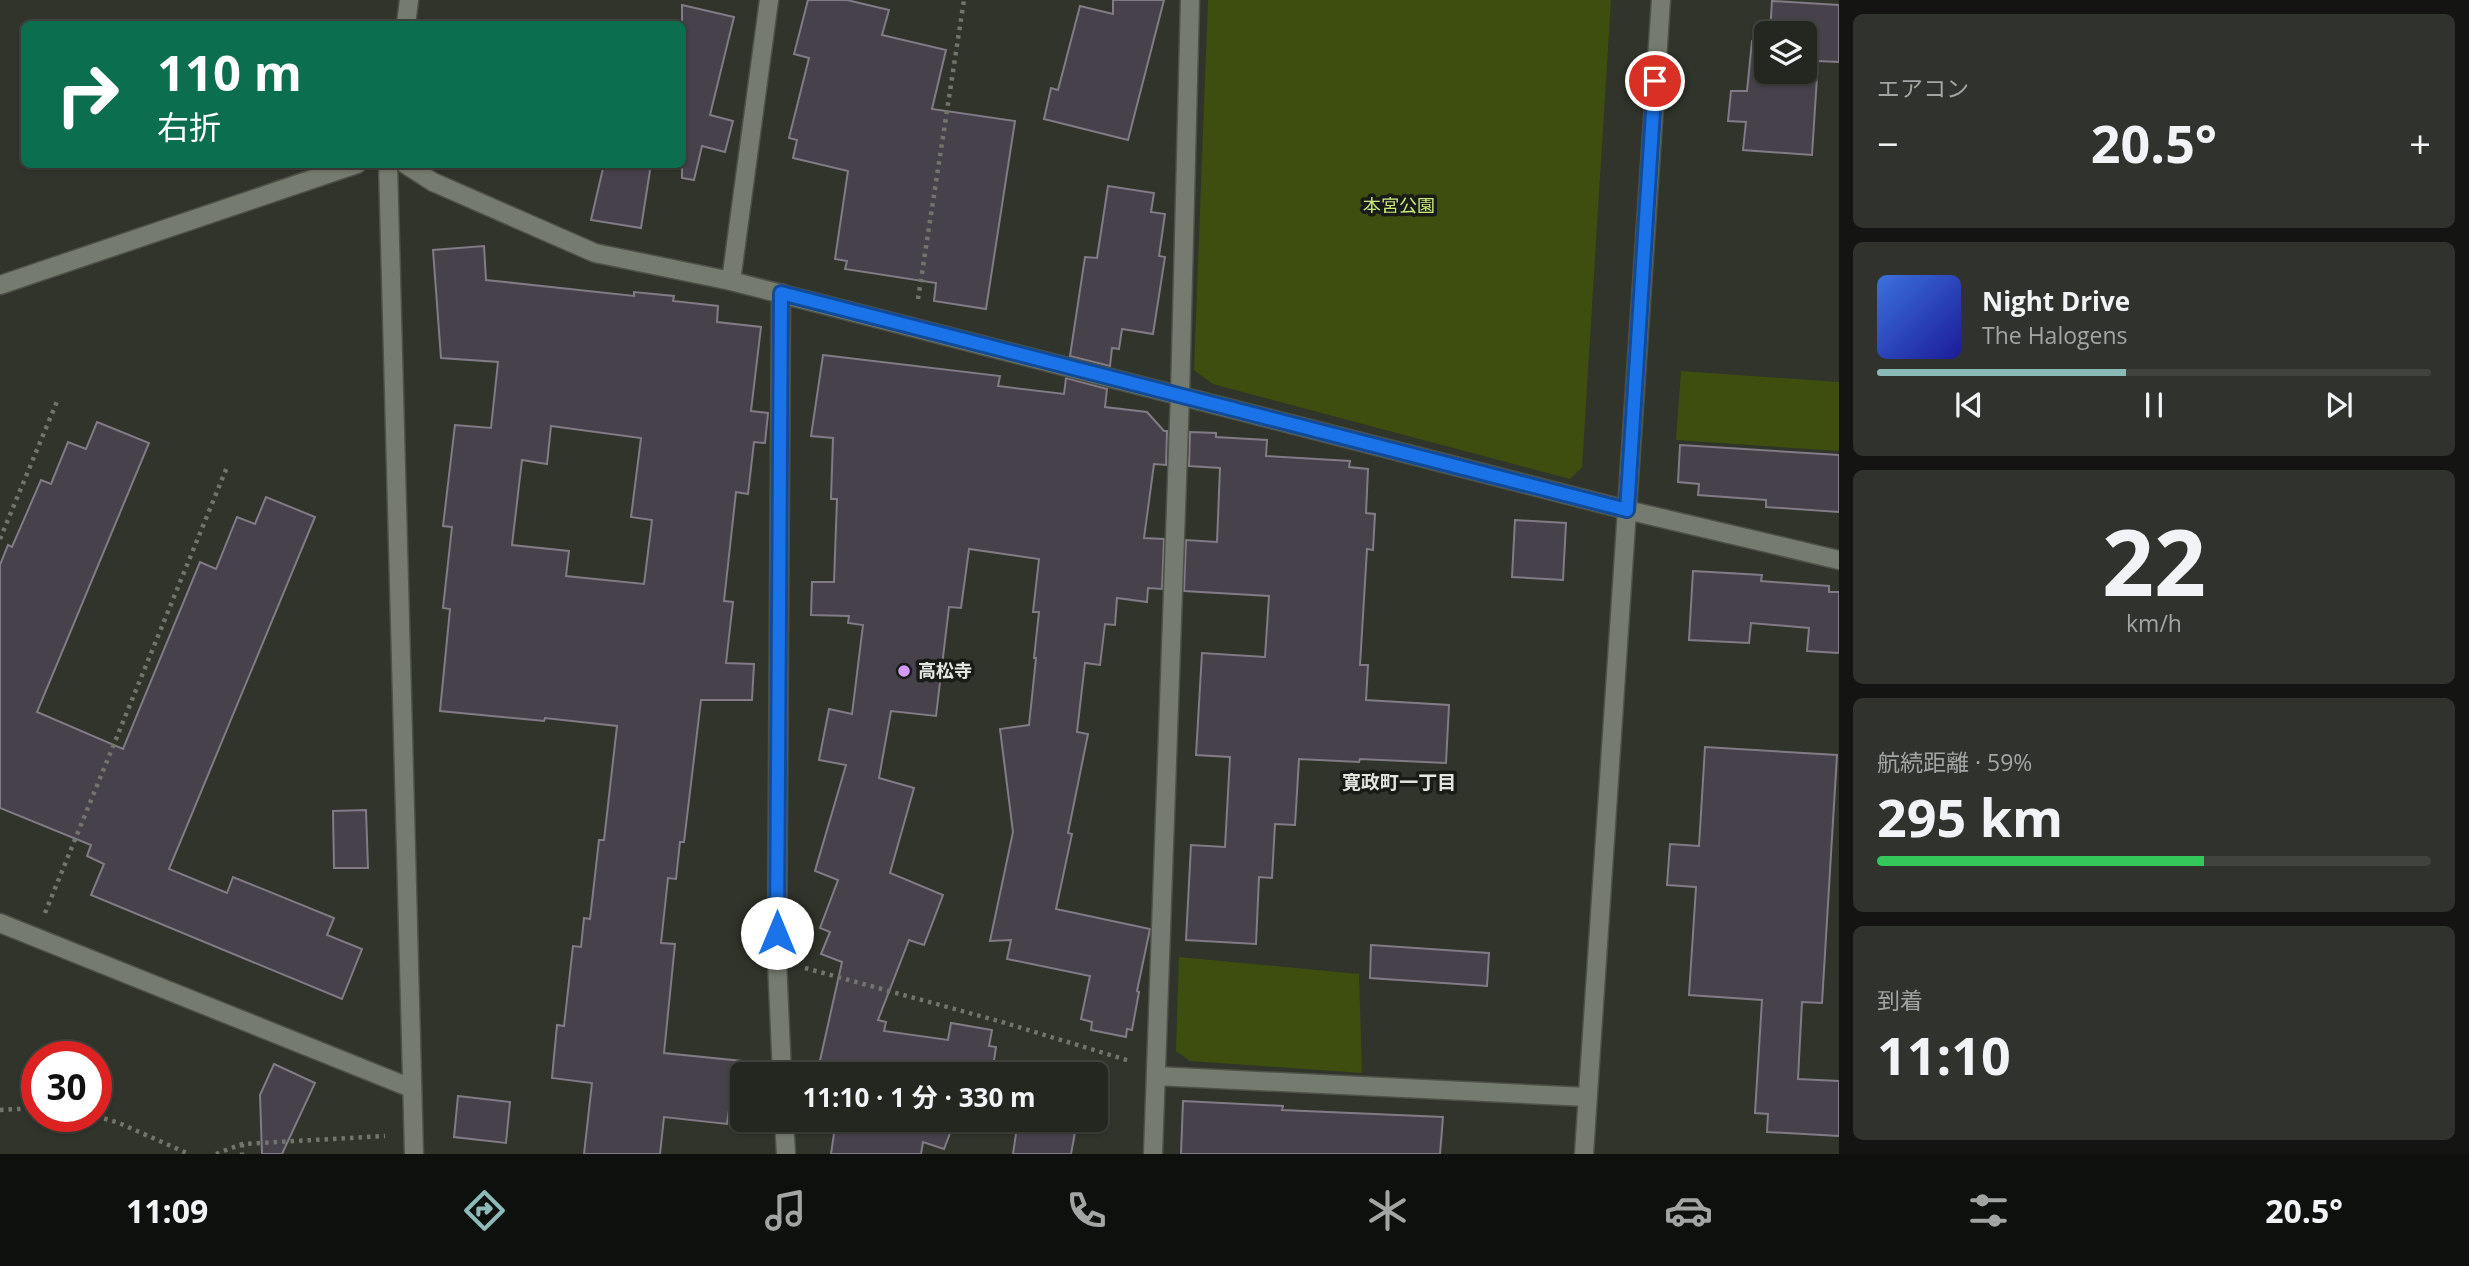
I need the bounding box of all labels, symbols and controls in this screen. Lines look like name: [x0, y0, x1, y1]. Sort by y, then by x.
map controls: [1754, 21, 1817, 84]
button: layers: [1754, 21, 1817, 84]
text: 110 m: [157, 39, 302, 105]
icon: right: [42, 49, 133, 140]
pin: [1625, 51, 1685, 111]
icon: arrive: [1636, 62, 1674, 100]
text: エアコン: [1877, 72, 1969, 104]
text: 右折: [157, 105, 221, 148]
text: 20.5°: [2091, 107, 2217, 178]
text: −: [1877, 117, 1899, 169]
text: +: [2409, 117, 2431, 169]
park label: 本宮公園: [1363, 193, 1435, 217]
text: Night Drive: [1982, 283, 2130, 319]
text: The Halogens: [1982, 319, 2128, 351]
icon: previous: [1950, 386, 1988, 424]
icon: pause: [2135, 386, 2173, 424]
icon: next: [2320, 386, 2358, 424]
text: 22: [2102, 499, 2206, 623]
text: km/h: [2126, 607, 2182, 639]
place label: 高松寺: [918, 658, 972, 682]
marker: 高松寺: [896, 663, 912, 679]
text: 航続距離 · 59%: [1877, 746, 2032, 778]
district label: 寛政町一丁目: [1342, 769, 1456, 795]
text: 295 km: [1877, 781, 2063, 852]
position arrow: [740, 896, 814, 970]
text: 到着: [1877, 984, 1923, 1016]
text: 11:10: [1877, 1019, 2011, 1090]
speed limit sign: 30: [21, 1041, 112, 1132]
text: 11:10 · 1 分 · 330 m: [802, 1079, 1036, 1115]
icon: directions: [460, 1186, 509, 1235]
icon: music: [761, 1186, 810, 1235]
icon: phone: [1062, 1186, 1111, 1235]
icon: climate: [1363, 1186, 1412, 1235]
icon: car: [1664, 1186, 1713, 1235]
icon: filters: [1964, 1186, 2013, 1235]
text: 11:09: [126, 1189, 208, 1232]
text: 20.5°: [2265, 1189, 2343, 1232]

